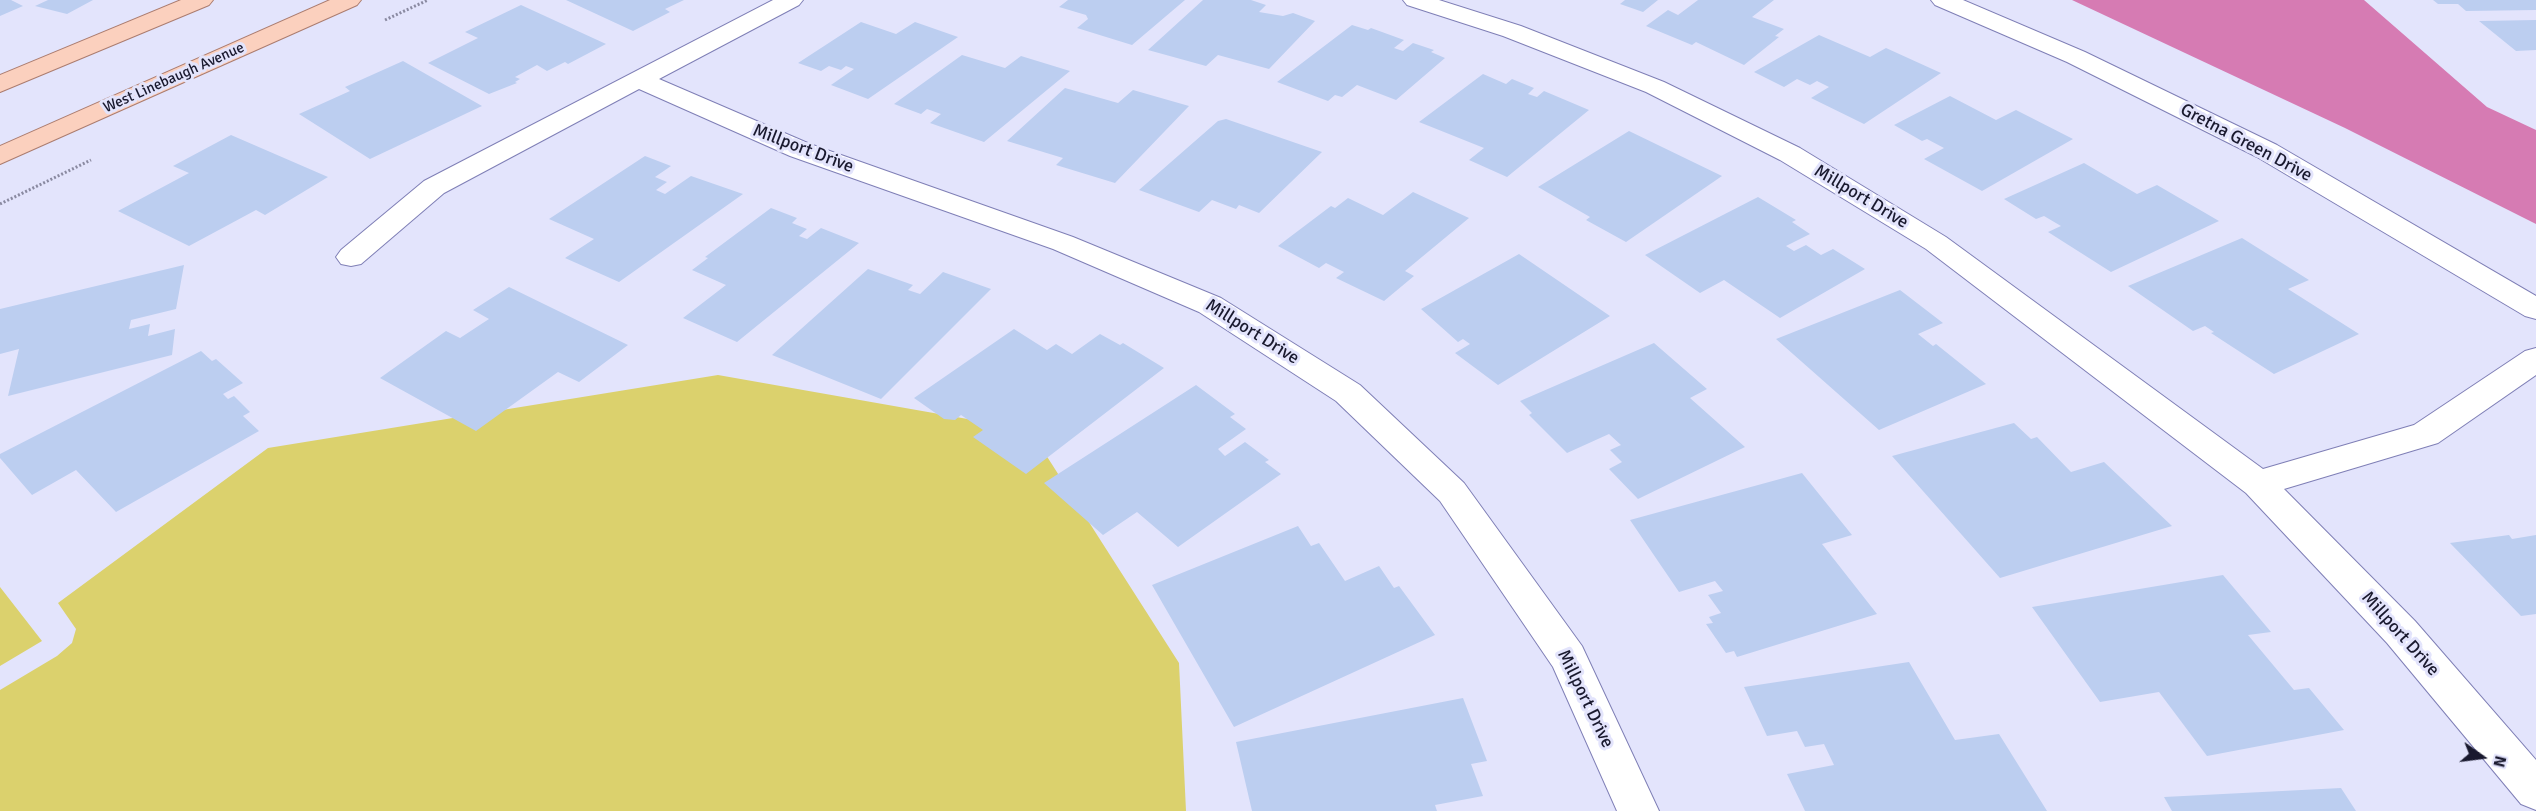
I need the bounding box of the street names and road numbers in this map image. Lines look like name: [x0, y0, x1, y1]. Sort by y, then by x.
street label: West Linebaugh Avenue: [101, 39, 247, 117]
street label: Gretna Green Drive: [2176, 99, 2316, 187]
street label: Millport Drive: [750, 120, 856, 178]
street label: Millport Drive: [1810, 160, 1912, 234]
street label: Millport Drive: [1201, 295, 1303, 369]
street label: Millport Drive: [2356, 587, 2444, 681]
street label: Millport Drive: [1552, 647, 1618, 751]

